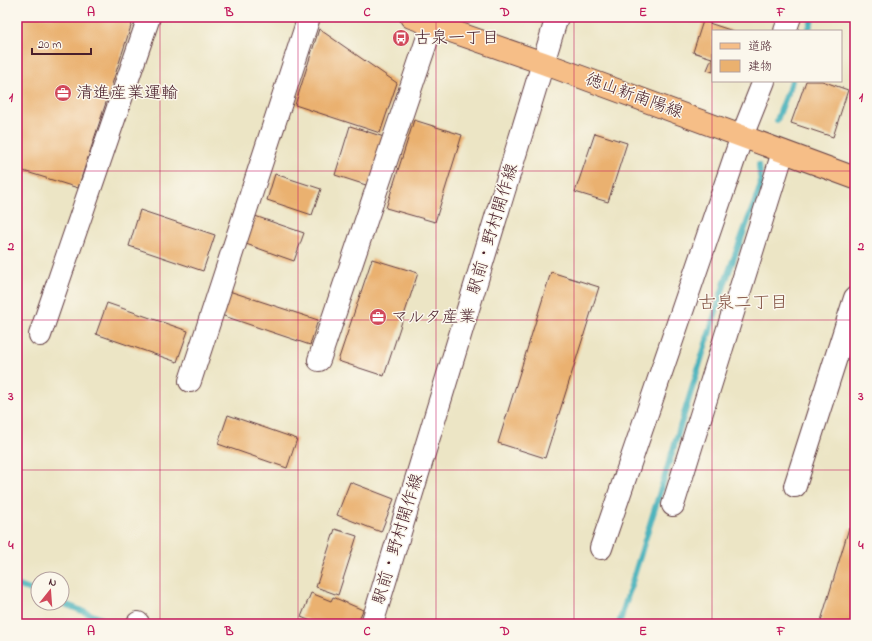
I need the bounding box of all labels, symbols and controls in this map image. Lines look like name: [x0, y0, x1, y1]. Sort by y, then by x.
text: A: [87, 3, 95, 22]
text: B: [224, 3, 234, 22]
text: C: [363, 3, 371, 22]
text: D: [499, 3, 510, 22]
text: E: [639, 3, 647, 22]
text: F: [776, 3, 786, 22]
place label: 古泉一丁目: [414, 26, 499, 51]
bus stop icon: 古泉一丁目: [391, 28, 411, 48]
scale bar: [32, 30, 91, 56]
legend: [712, 30, 842, 82]
text: 20 m: [38, 36, 61, 54]
text: 道路: [748, 38, 772, 56]
text: 建物: [748, 58, 772, 76]
street label: 徳山新南陽線: [582, 67, 686, 125]
place label: 清進産業運輸: [76, 81, 178, 106]
office icon: 清進産業運輸: [53, 83, 73, 103]
text: 1: [9, 88, 14, 107]
text: 1: [859, 88, 864, 107]
street label: 駅前・野村開作線: [461, 160, 525, 298]
text: 2: [7, 237, 15, 256]
text: 2: [857, 237, 865, 256]
district label: 古泉二丁目: [698, 291, 788, 317]
place label: マルタ産業: [391, 305, 476, 330]
office icon: マルタ産業: [368, 307, 388, 327]
text: 3: [7, 387, 14, 406]
text: 3: [857, 387, 864, 406]
street label: 駅前・野村開作線: [366, 470, 430, 608]
text: 4: [7, 536, 14, 555]
text: 4: [857, 536, 864, 555]
north arrow: [30, 571, 70, 611]
text: N: [47, 574, 59, 591]
text: A: [87, 622, 95, 641]
text: B: [224, 622, 234, 641]
text: C: [363, 622, 371, 641]
text: D: [499, 622, 510, 641]
text: E: [639, 622, 647, 641]
text: F: [776, 622, 786, 641]

